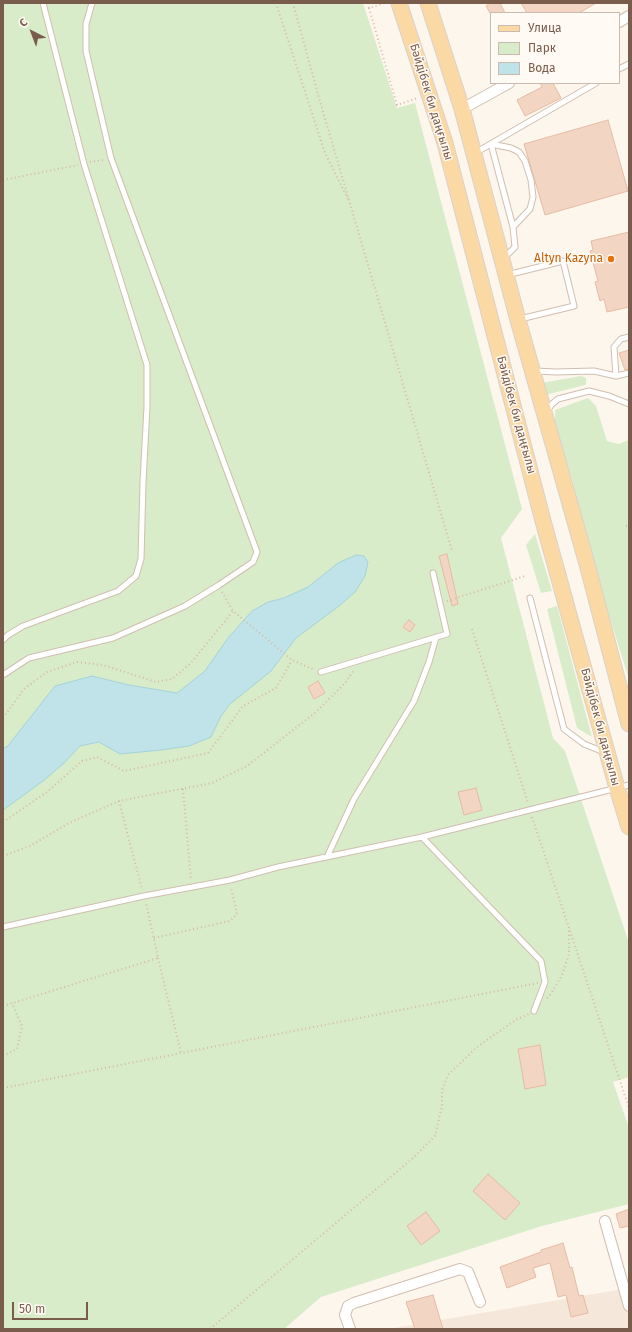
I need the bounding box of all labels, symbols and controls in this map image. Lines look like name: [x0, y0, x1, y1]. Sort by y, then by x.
north arrow: [12, 12, 52, 52]
legend: [490, 12, 620, 84]
text: С: [17, 16, 30, 30]
text: Улица: [528, 21, 562, 35]
text: Парк: [528, 41, 556, 55]
street label: Бәйдібек би даңғылы: [406, 42, 456, 162]
text: Вода: [528, 61, 555, 75]
place label: Altyn Kazyna: [534, 252, 603, 266]
marker: Altyn Kazyna: [606, 254, 616, 264]
street label: Бәйдібек би даңғылы: [493, 355, 539, 475]
street label: Бәйдібек би даңғылы: [577, 667, 623, 787]
scale bar: [14, 1294, 90, 1320]
text: 50 m: [19, 1302, 45, 1316]

